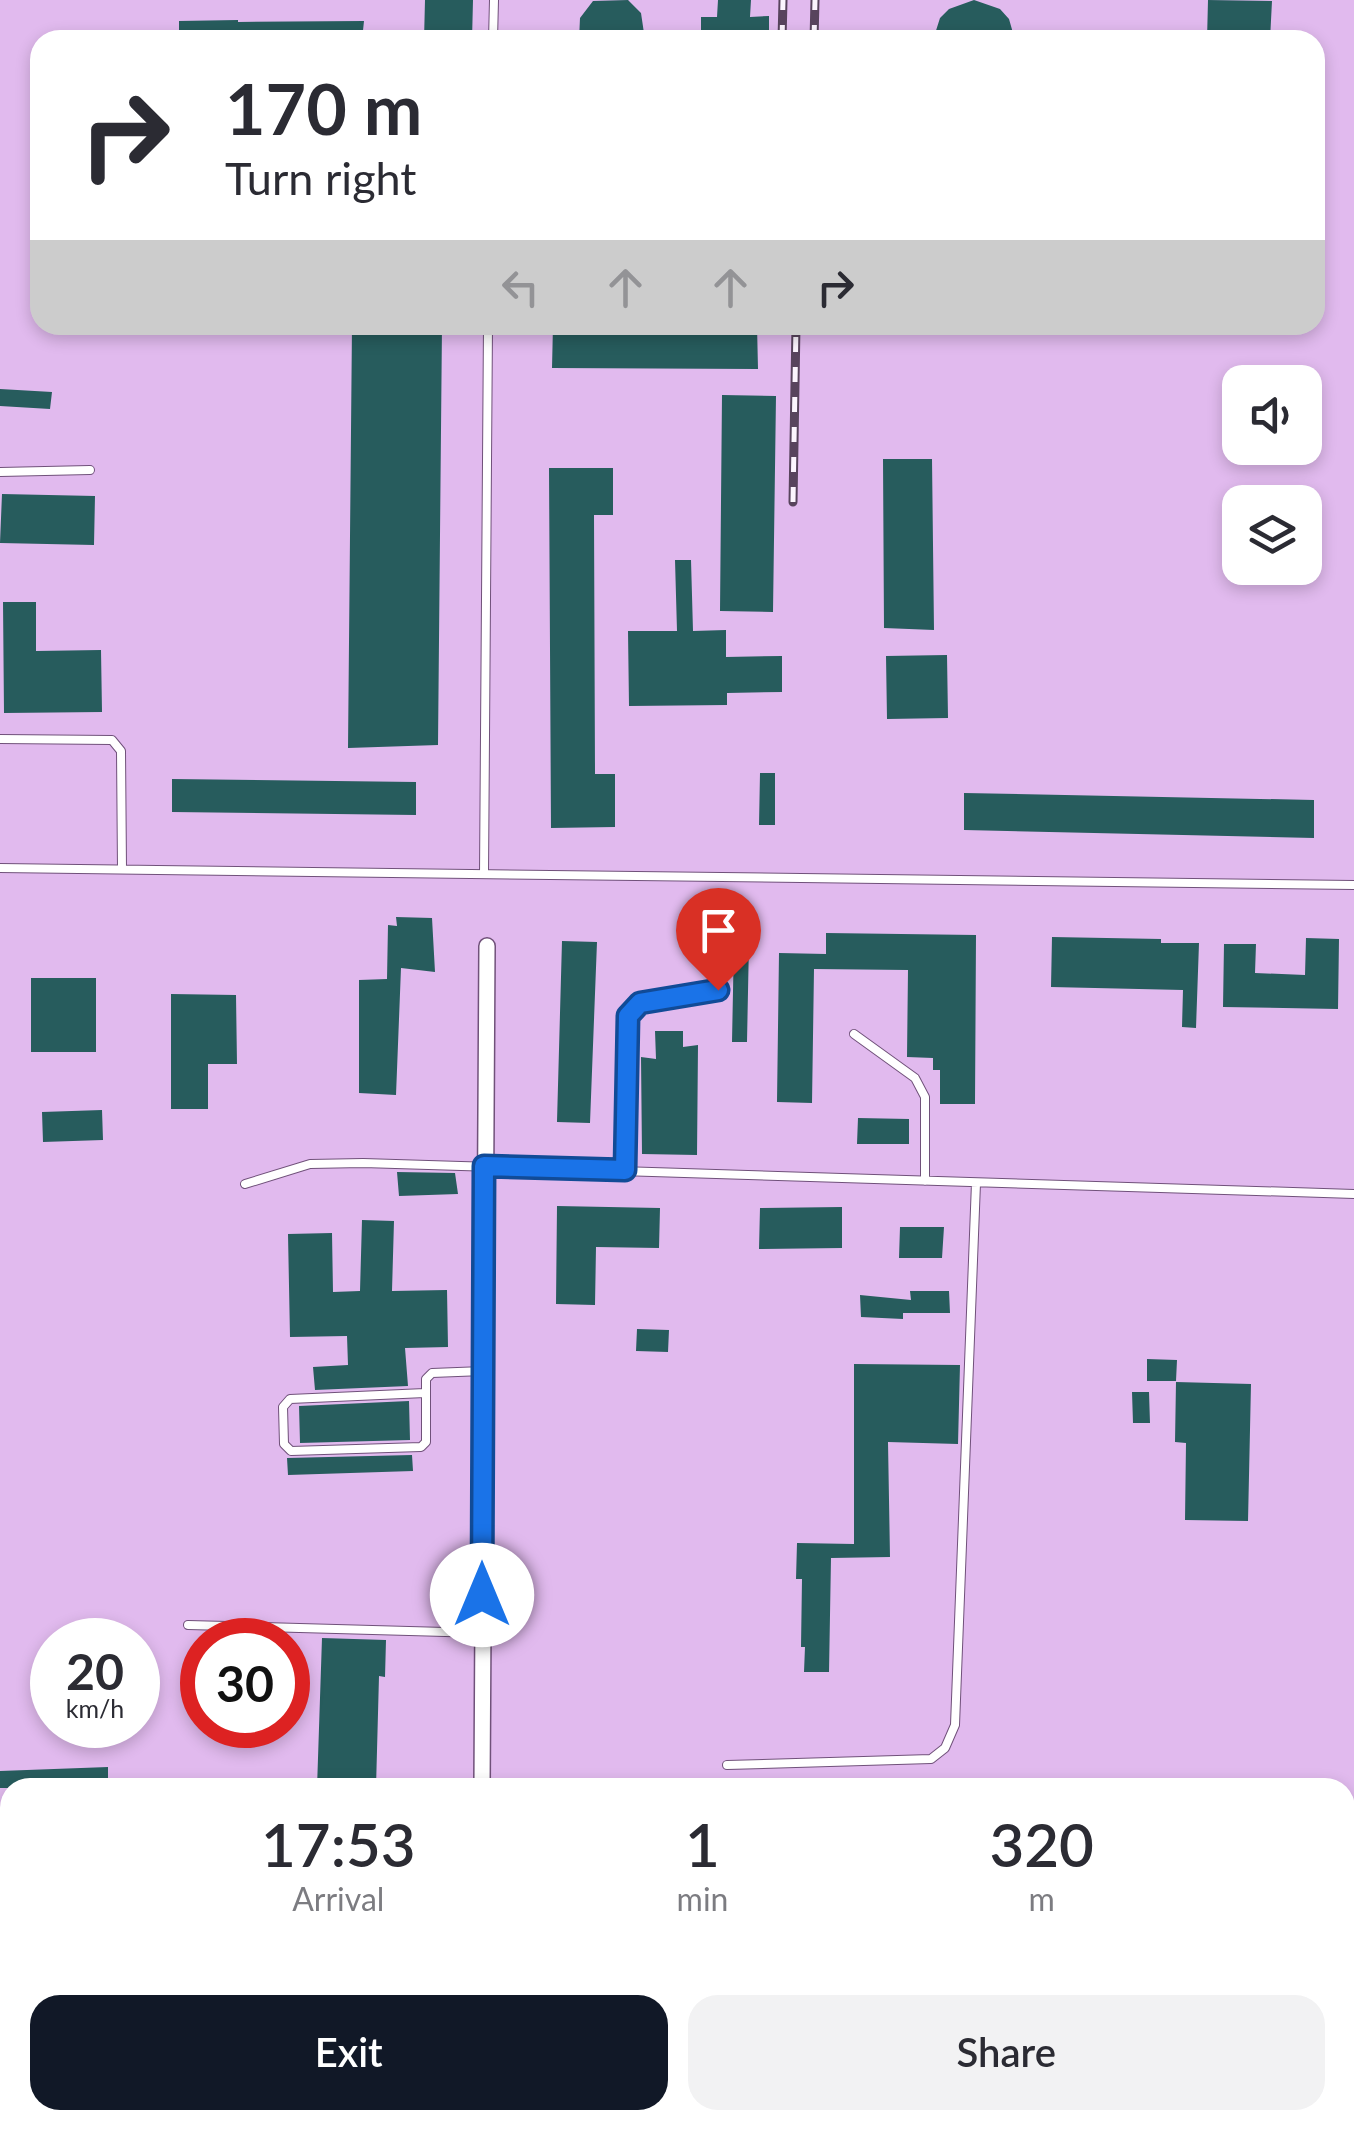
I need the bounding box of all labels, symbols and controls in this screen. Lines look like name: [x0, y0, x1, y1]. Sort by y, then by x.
text: 170 m: [225, 66, 422, 150]
icon: right: [60, 70, 190, 200]
text: Turn right: [225, 151, 416, 205]
icon: left: [493, 260, 548, 315]
icon: ahead: [598, 260, 653, 315]
icon: ahead: [703, 260, 758, 315]
icon: right: [808, 260, 863, 315]
map controls: [1222, 365, 1322, 585]
button: sound: [1222, 365, 1322, 465]
button: layers: [1222, 485, 1322, 585]
pin: [676, 888, 761, 991]
icon: arrive: [691, 903, 746, 958]
position arrow: [430, 1543, 534, 1647]
speed limit sign: 30: [180, 1618, 310, 1748]
text: 20: [66, 1641, 124, 1701]
text: km/h: [66, 1693, 124, 1723]
text: 17:53: [261, 1808, 416, 1880]
text: 1: [685, 1808, 720, 1880]
text: 320: [990, 1808, 1094, 1880]
text: Arrival: [292, 1879, 384, 1918]
text: min: [677, 1879, 728, 1918]
text: m: [1029, 1879, 1055, 1918]
button: Exit: [30, 1995, 668, 2110]
button: Share: [688, 1995, 1325, 2110]

